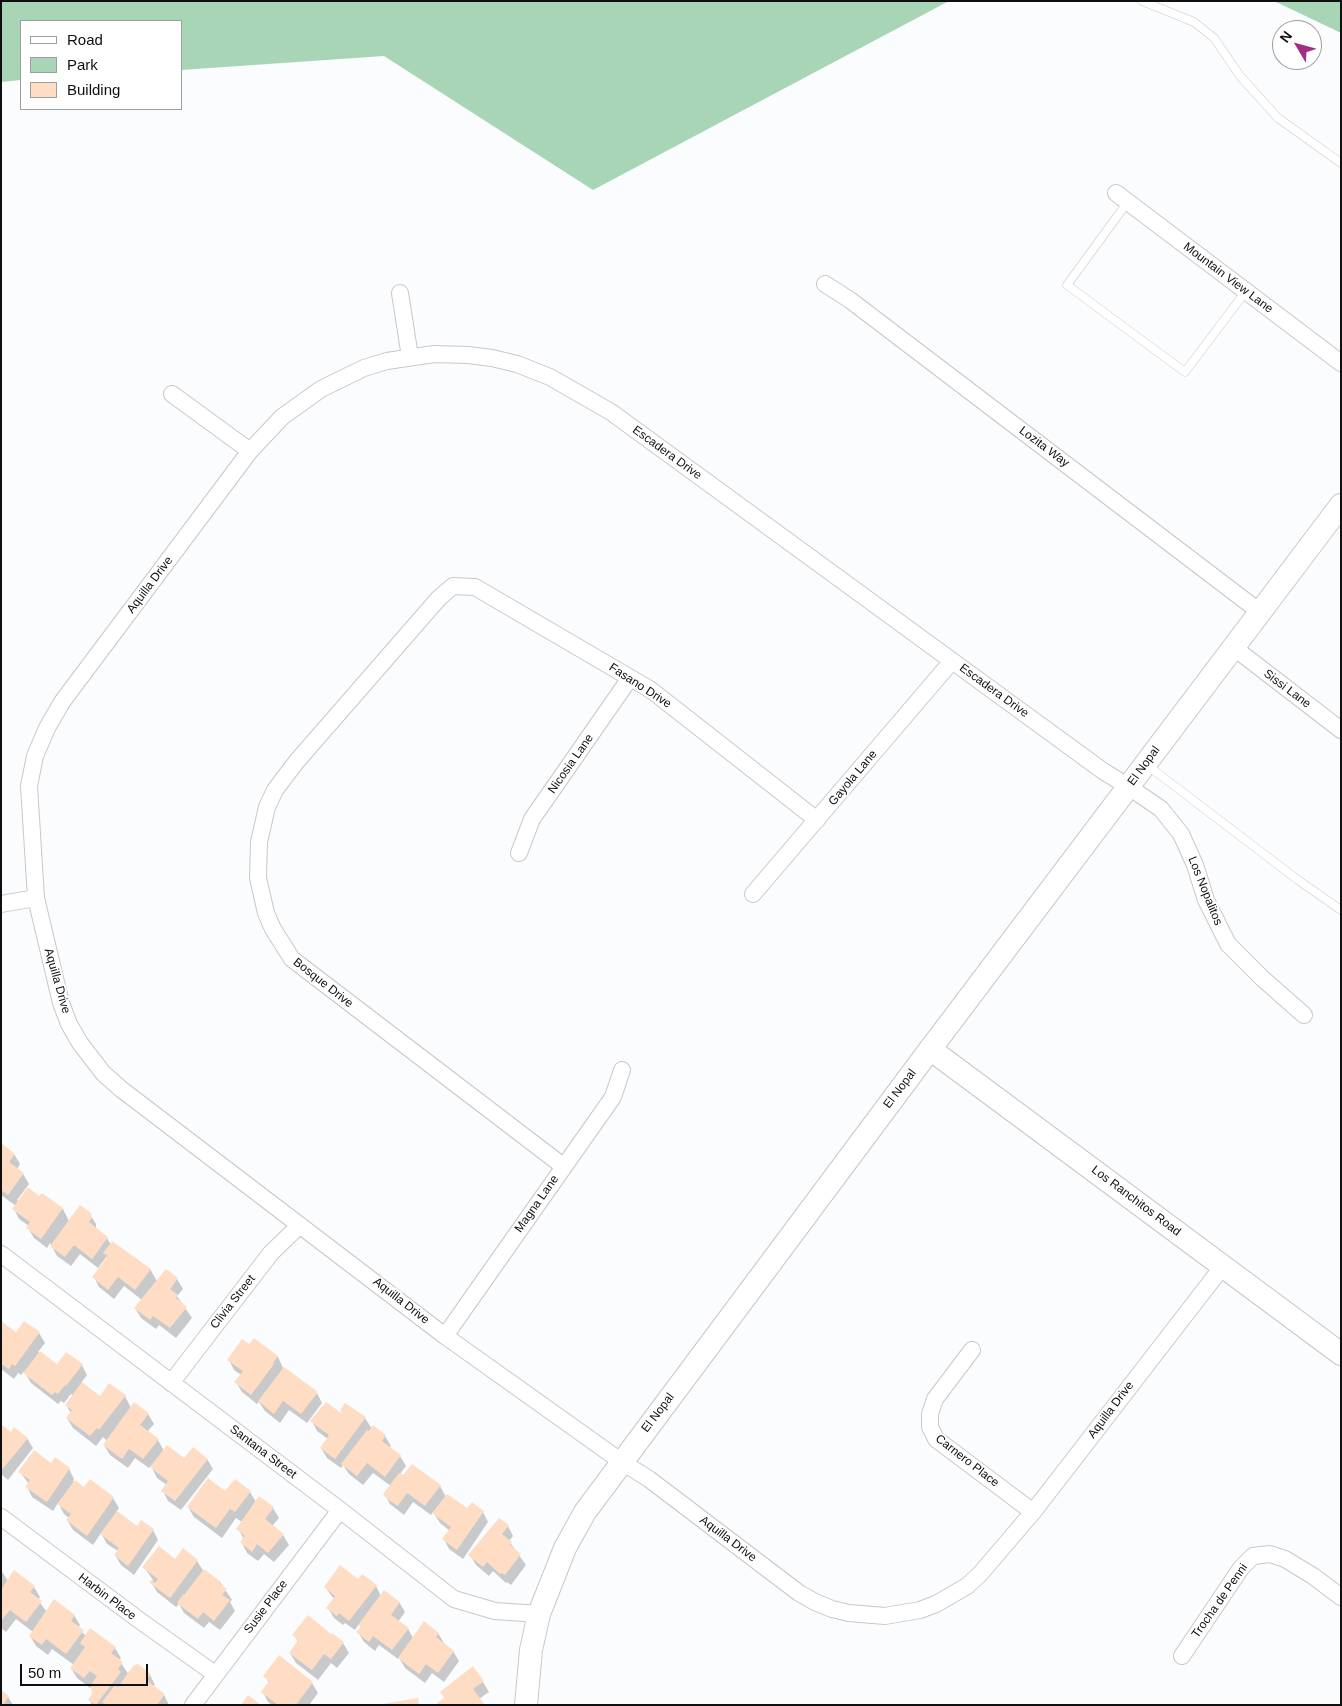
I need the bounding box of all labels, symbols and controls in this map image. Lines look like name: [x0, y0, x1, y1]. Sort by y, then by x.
legend: [20, 20, 182, 110]
north arrow: [1272, 20, 1322, 70]
text: N: [1276, 28, 1295, 45]
text: Road: [67, 31, 103, 48]
text: Park: [67, 56, 98, 73]
text: Building: [67, 81, 120, 98]
street label: Mountain View Lane: [1180, 240, 1276, 316]
street label: Escadera Drive: [630, 423, 704, 483]
street label: Lozita Way: [1016, 424, 1072, 470]
street label: Aquilla Drive: [124, 554, 176, 616]
street label: Fasano Drive: [606, 661, 674, 711]
street label: Escadera Drive: [957, 661, 1031, 721]
street label: Sissi Lane: [1261, 667, 1313, 711]
street label: Nicosia Lane: [545, 731, 597, 797]
street label: El Nopal: [1125, 743, 1163, 789]
street label: Gayola Lane: [826, 747, 880, 809]
street label: Los Nopalitos: [1185, 855, 1225, 927]
street label: Aquilla Drive: [41, 947, 73, 1015]
street label: Bosque Drive: [290, 955, 356, 1011]
street label: El Nopal: [881, 1067, 919, 1111]
street label: Los Ranchitos Road: [1089, 1163, 1183, 1239]
street label: Magna Lane: [512, 1173, 562, 1235]
street label: Clivia Street: [207, 1272, 259, 1332]
street label: Aquilla Drive: [370, 1275, 432, 1327]
street label: Aquilla Drive: [1085, 1379, 1137, 1441]
street label: El Nopal: [639, 1391, 677, 1435]
street label: Santana Street: [227, 1422, 299, 1482]
street label: Carnero Place: [932, 1432, 1002, 1490]
street label: Aquilla Drive: [697, 1513, 759, 1565]
street label: Trocha de Penni: [1189, 1561, 1251, 1641]
street label: Harbin Place: [75, 1571, 139, 1623]
street label: Susie Place: [241, 1577, 291, 1637]
scale bar: [22, 1654, 150, 1686]
text: 50 m: [28, 1664, 61, 1681]

